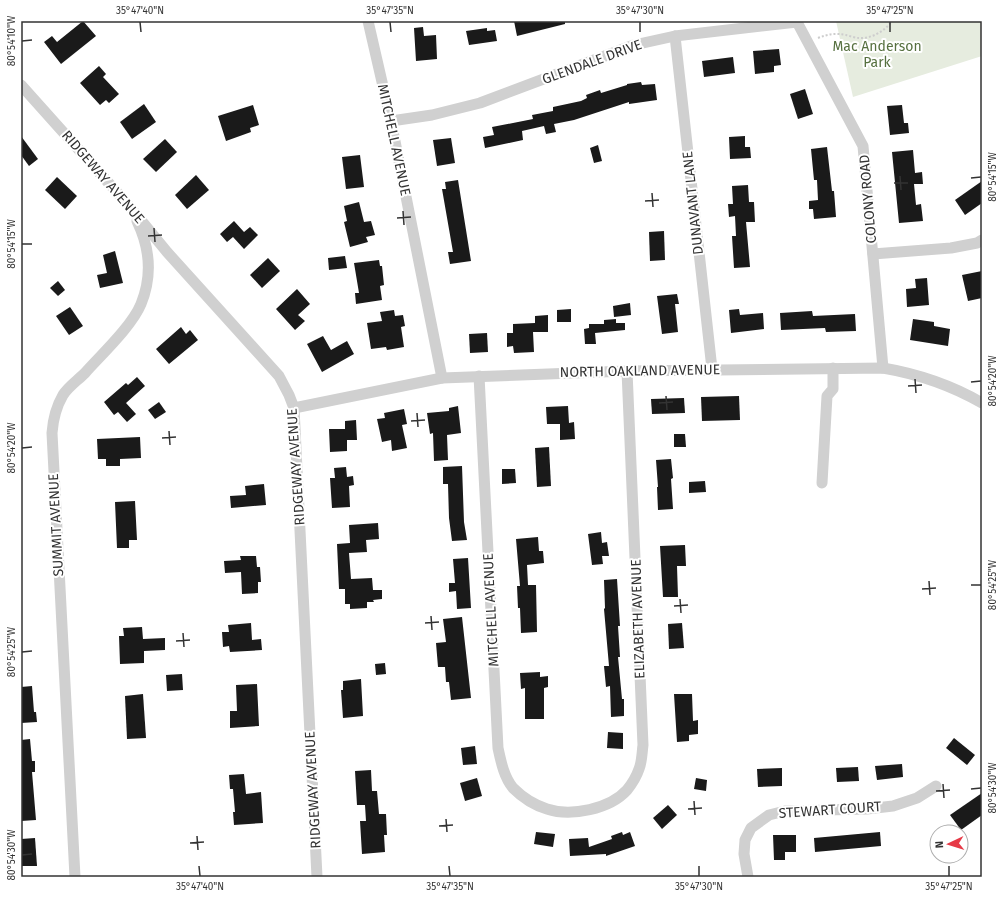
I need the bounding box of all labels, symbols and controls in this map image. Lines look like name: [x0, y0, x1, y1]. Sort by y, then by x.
text: 35°47'40"N: [116, 5, 164, 17]
text: 35°47'35"N: [366, 5, 414, 17]
text: 35°47'30"N: [616, 5, 664, 17]
text: 35°47'25"N: [866, 5, 914, 17]
text: 80°54'10"W: [6, 15, 18, 66]
street label: GLENDALE DRIVE: [540, 36, 644, 88]
park label: Mac Anderson Park: [832, 38, 922, 71]
street label: MITCHELL AVENUE: [374, 83, 414, 197]
street label: RIDGEWAY AVENUE: [58, 127, 148, 227]
street label: DUNAVANT LANE: [679, 150, 707, 256]
text: 80°54'15"W: [987, 151, 999, 202]
street label: COLONY ROAD: [856, 154, 880, 244]
text: 80°54'15"W: [6, 218, 18, 269]
text: 80°54'20"W: [987, 355, 999, 407]
street label: NORTH OAKLAND AVENUE: [560, 361, 720, 381]
street label: RIDGEWAY AVENUE: [283, 408, 309, 526]
text: 80°54'20"W: [6, 422, 18, 474]
street label: SUMMIT AVENUE: [45, 473, 67, 577]
street label: MITCHELL AVENUE: [480, 553, 502, 667]
street label: ELIZABETH AVENUE: [627, 559, 649, 679]
text: 80°54'25"W: [987, 559, 999, 610]
text: 80°54'25"W: [6, 626, 18, 677]
street label: RIDGEWAY AVENUE: [301, 731, 325, 849]
text: 80°54'30"W: [987, 762, 999, 814]
street label: STEWART COURT: [778, 798, 883, 822]
north arrow: [929, 824, 969, 864]
text: 80°54'30"W: [6, 829, 18, 881]
text: N: [933, 841, 946, 849]
text: 35°47'40"N: [176, 881, 224, 893]
text: 35°47'35"N: [426, 881, 474, 893]
text: 35°47'30"N: [675, 881, 723, 893]
text: 35°47'25"N: [925, 881, 973, 893]

